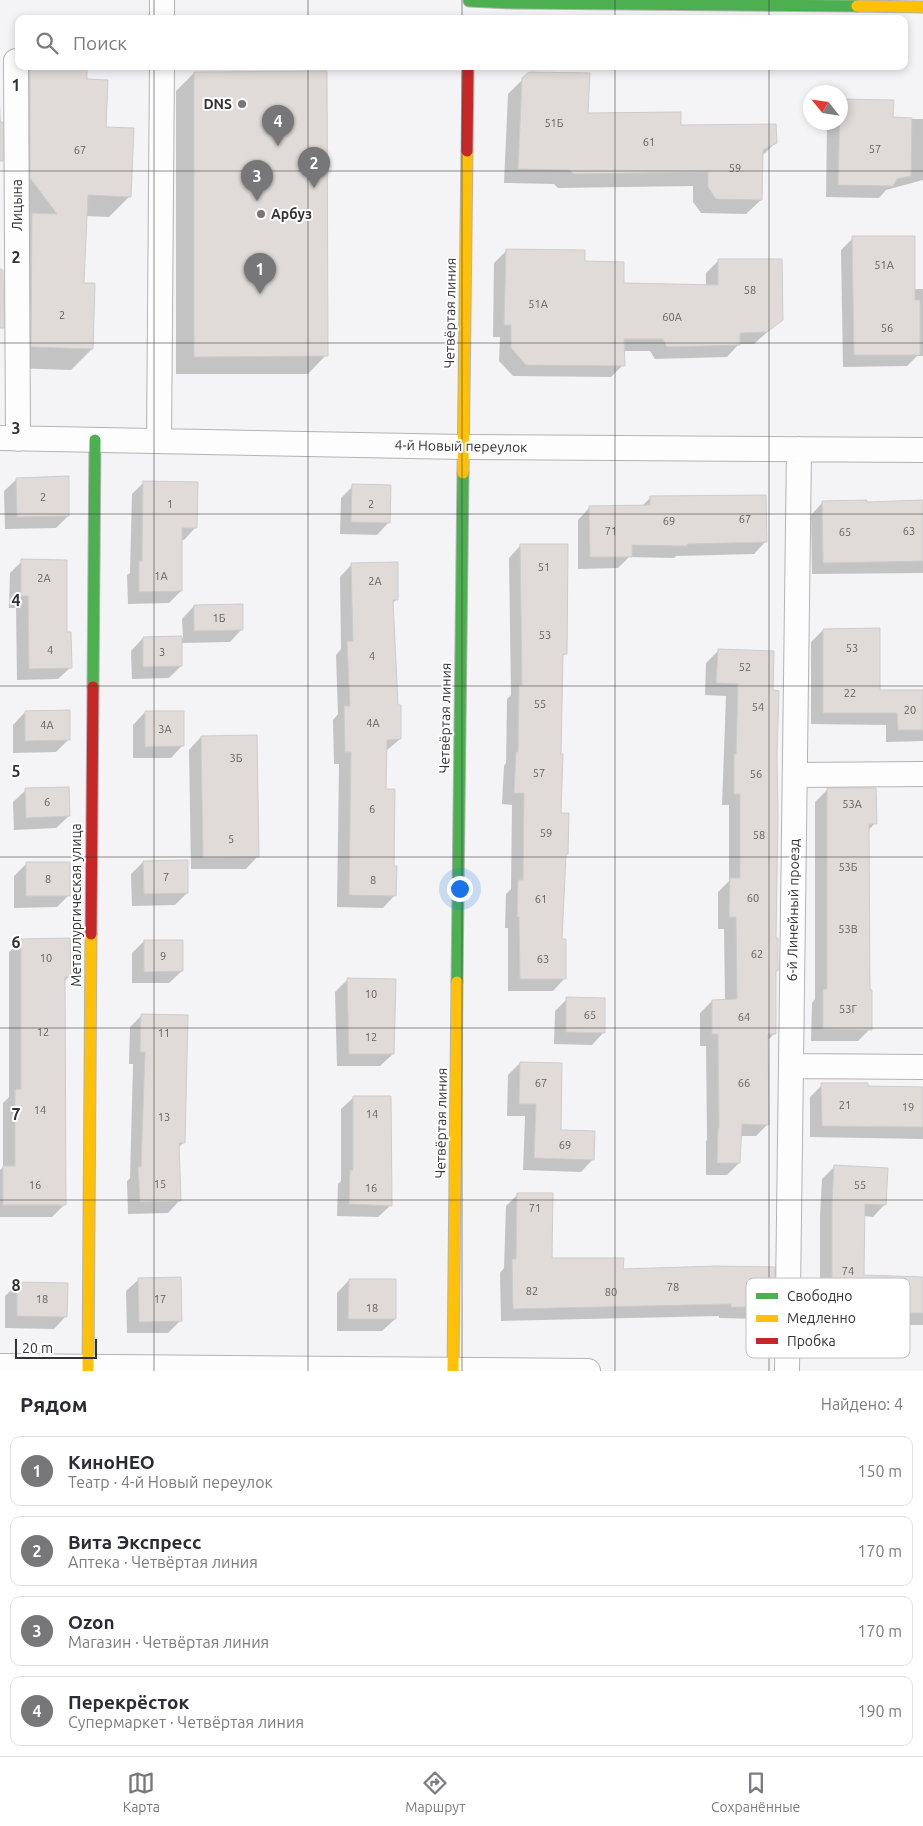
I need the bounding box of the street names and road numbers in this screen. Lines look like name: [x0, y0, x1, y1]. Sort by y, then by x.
street label: Лицына: [9, 179, 25, 231]
street label: Четвёртая линия: [441, 257, 459, 369]
street label: 4-й Новый переулок: [394, 437, 528, 455]
street label: Четвёртая линия: [436, 662, 454, 774]
street label: Металлургическая улица: [68, 823, 84, 987]
street label: 6-й Линейный проезд: [784, 838, 802, 982]
street label: Четвёртая линия: [432, 1067, 450, 1179]

